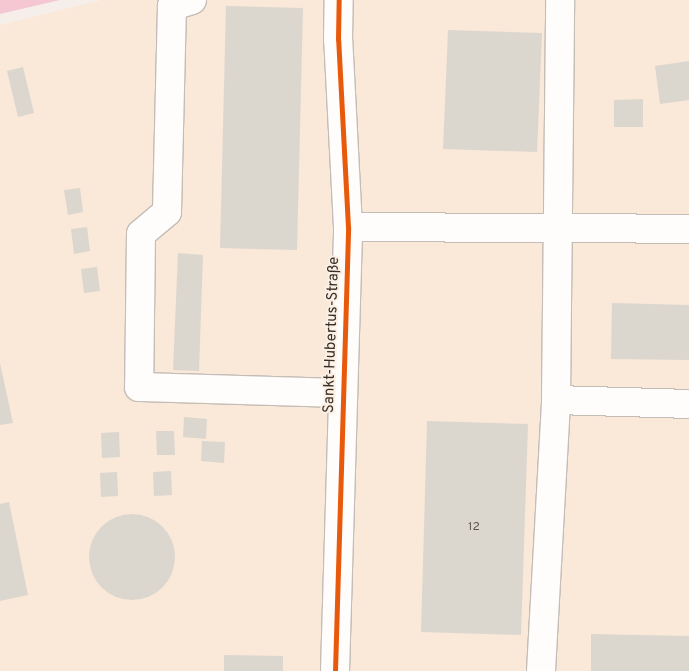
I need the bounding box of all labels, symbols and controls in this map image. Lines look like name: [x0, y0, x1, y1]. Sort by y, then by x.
street label: Sankt-Hubertus-Straße: [320, 257, 344, 413]
house number: 12: [468, 521, 480, 535]

